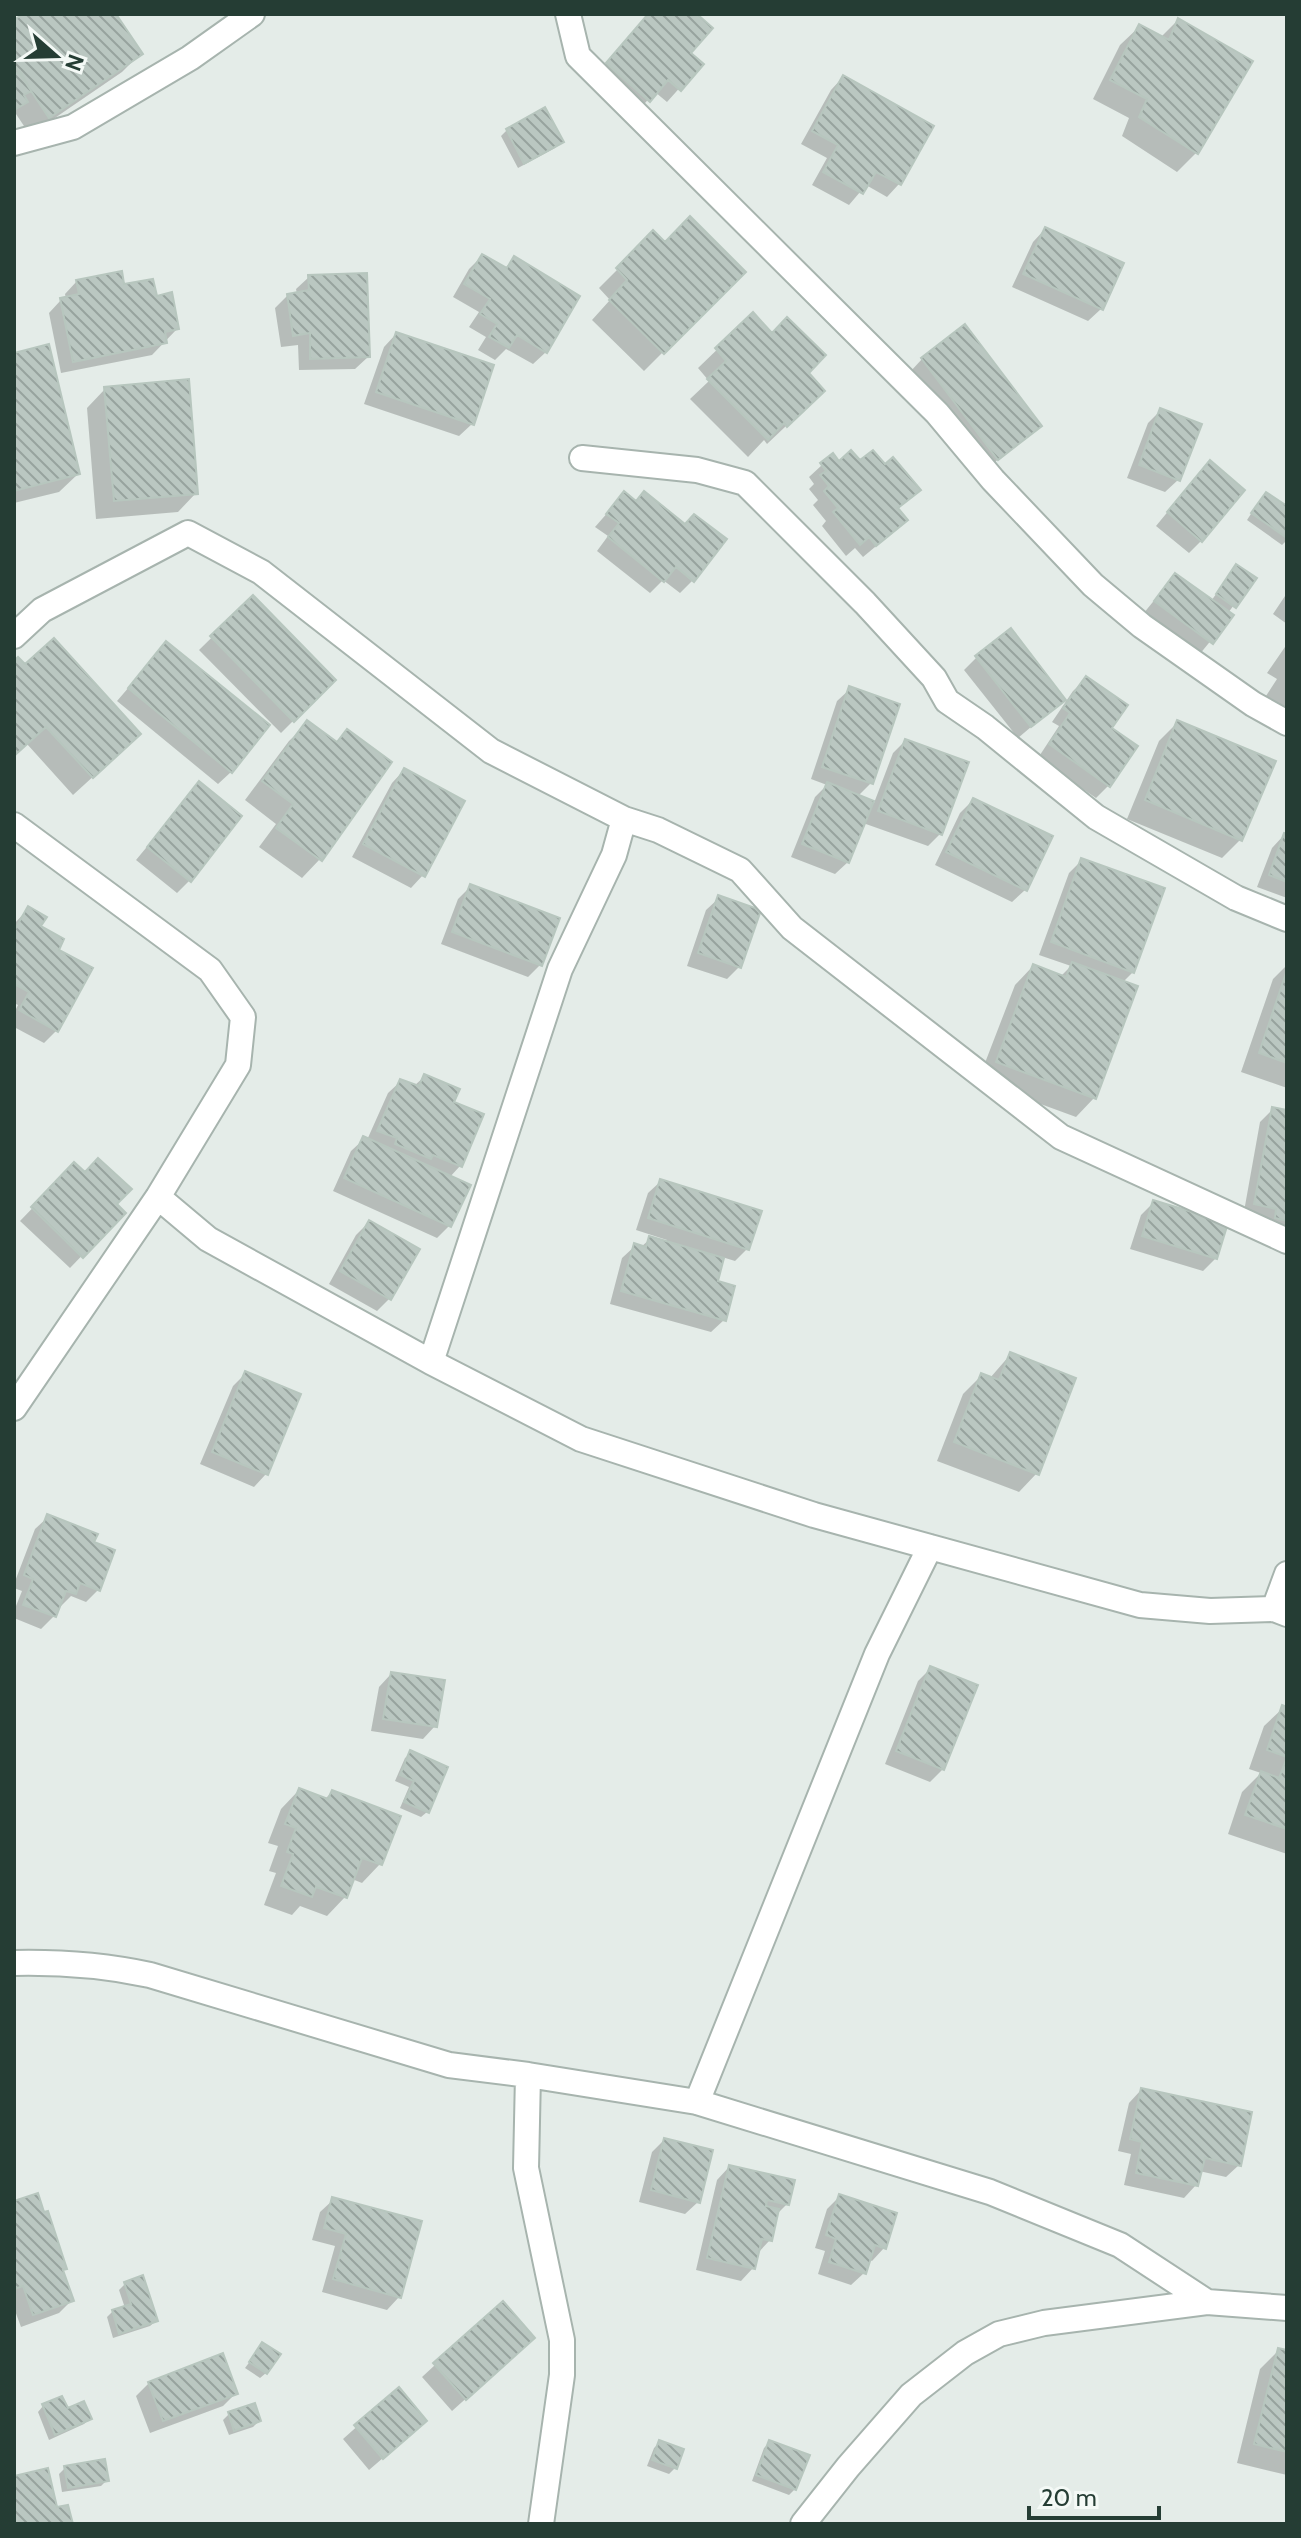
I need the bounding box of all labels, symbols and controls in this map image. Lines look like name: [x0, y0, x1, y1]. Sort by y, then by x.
north arrow: [16, 16, 96, 96]
text: N: [59, 51, 90, 75]
scale bar: [1029, 2470, 1159, 2520]
text: 20 m: [1041, 2483, 1097, 2512]

